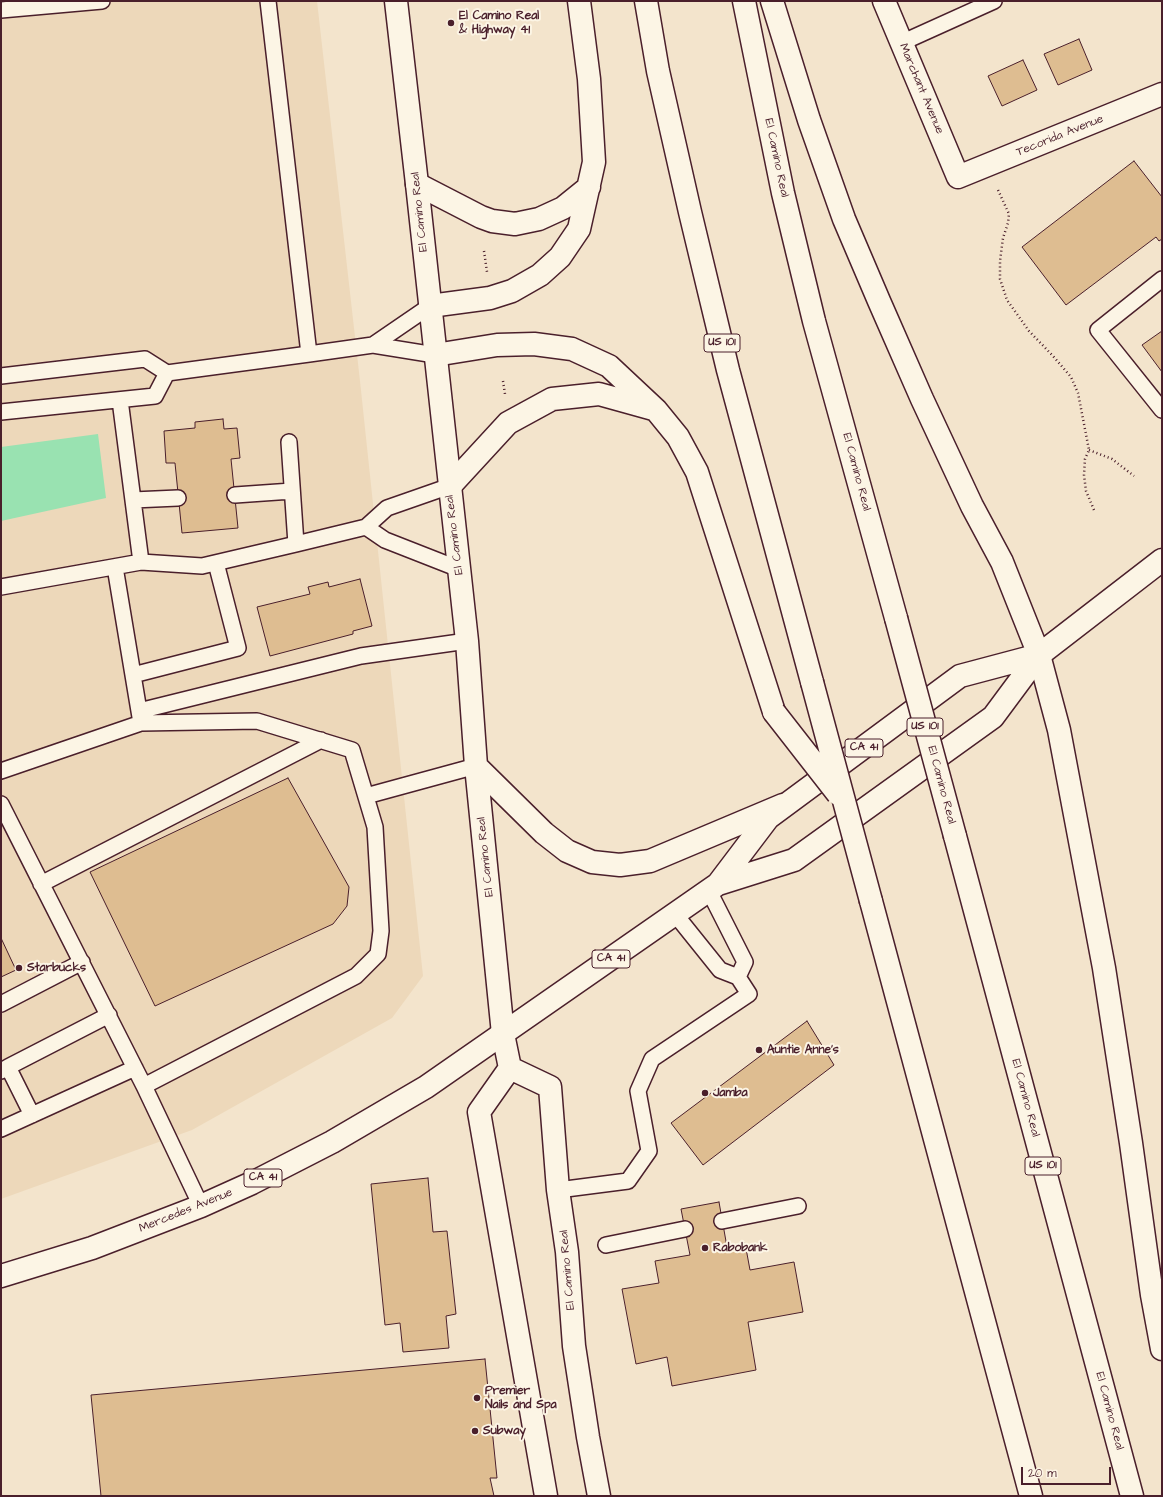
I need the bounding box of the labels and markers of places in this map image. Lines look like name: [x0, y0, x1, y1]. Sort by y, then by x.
place label: El Camino Real & Highway 41: [459, 9, 539, 37]
marker: El Camino Real & Highway 41: [446, 18, 456, 28]
place label: Starbucks: [27, 961, 86, 975]
marker: Starbucks: [14, 963, 24, 973]
place label: Auntie Anne's: [767, 1043, 839, 1057]
marker: Auntie Anne's: [754, 1045, 764, 1055]
place label: Jamba: [713, 1086, 748, 1100]
marker: Jamba: [700, 1088, 710, 1098]
place label: Rabobank: [713, 1241, 767, 1255]
marker: Rabobank: [700, 1243, 710, 1253]
place label: Premier Nails and Spa: [485, 1384, 557, 1412]
marker: Premier Nails and Spa: [472, 1393, 482, 1403]
place label: Subway: [483, 1424, 526, 1438]
marker: Subway: [470, 1426, 480, 1436]

